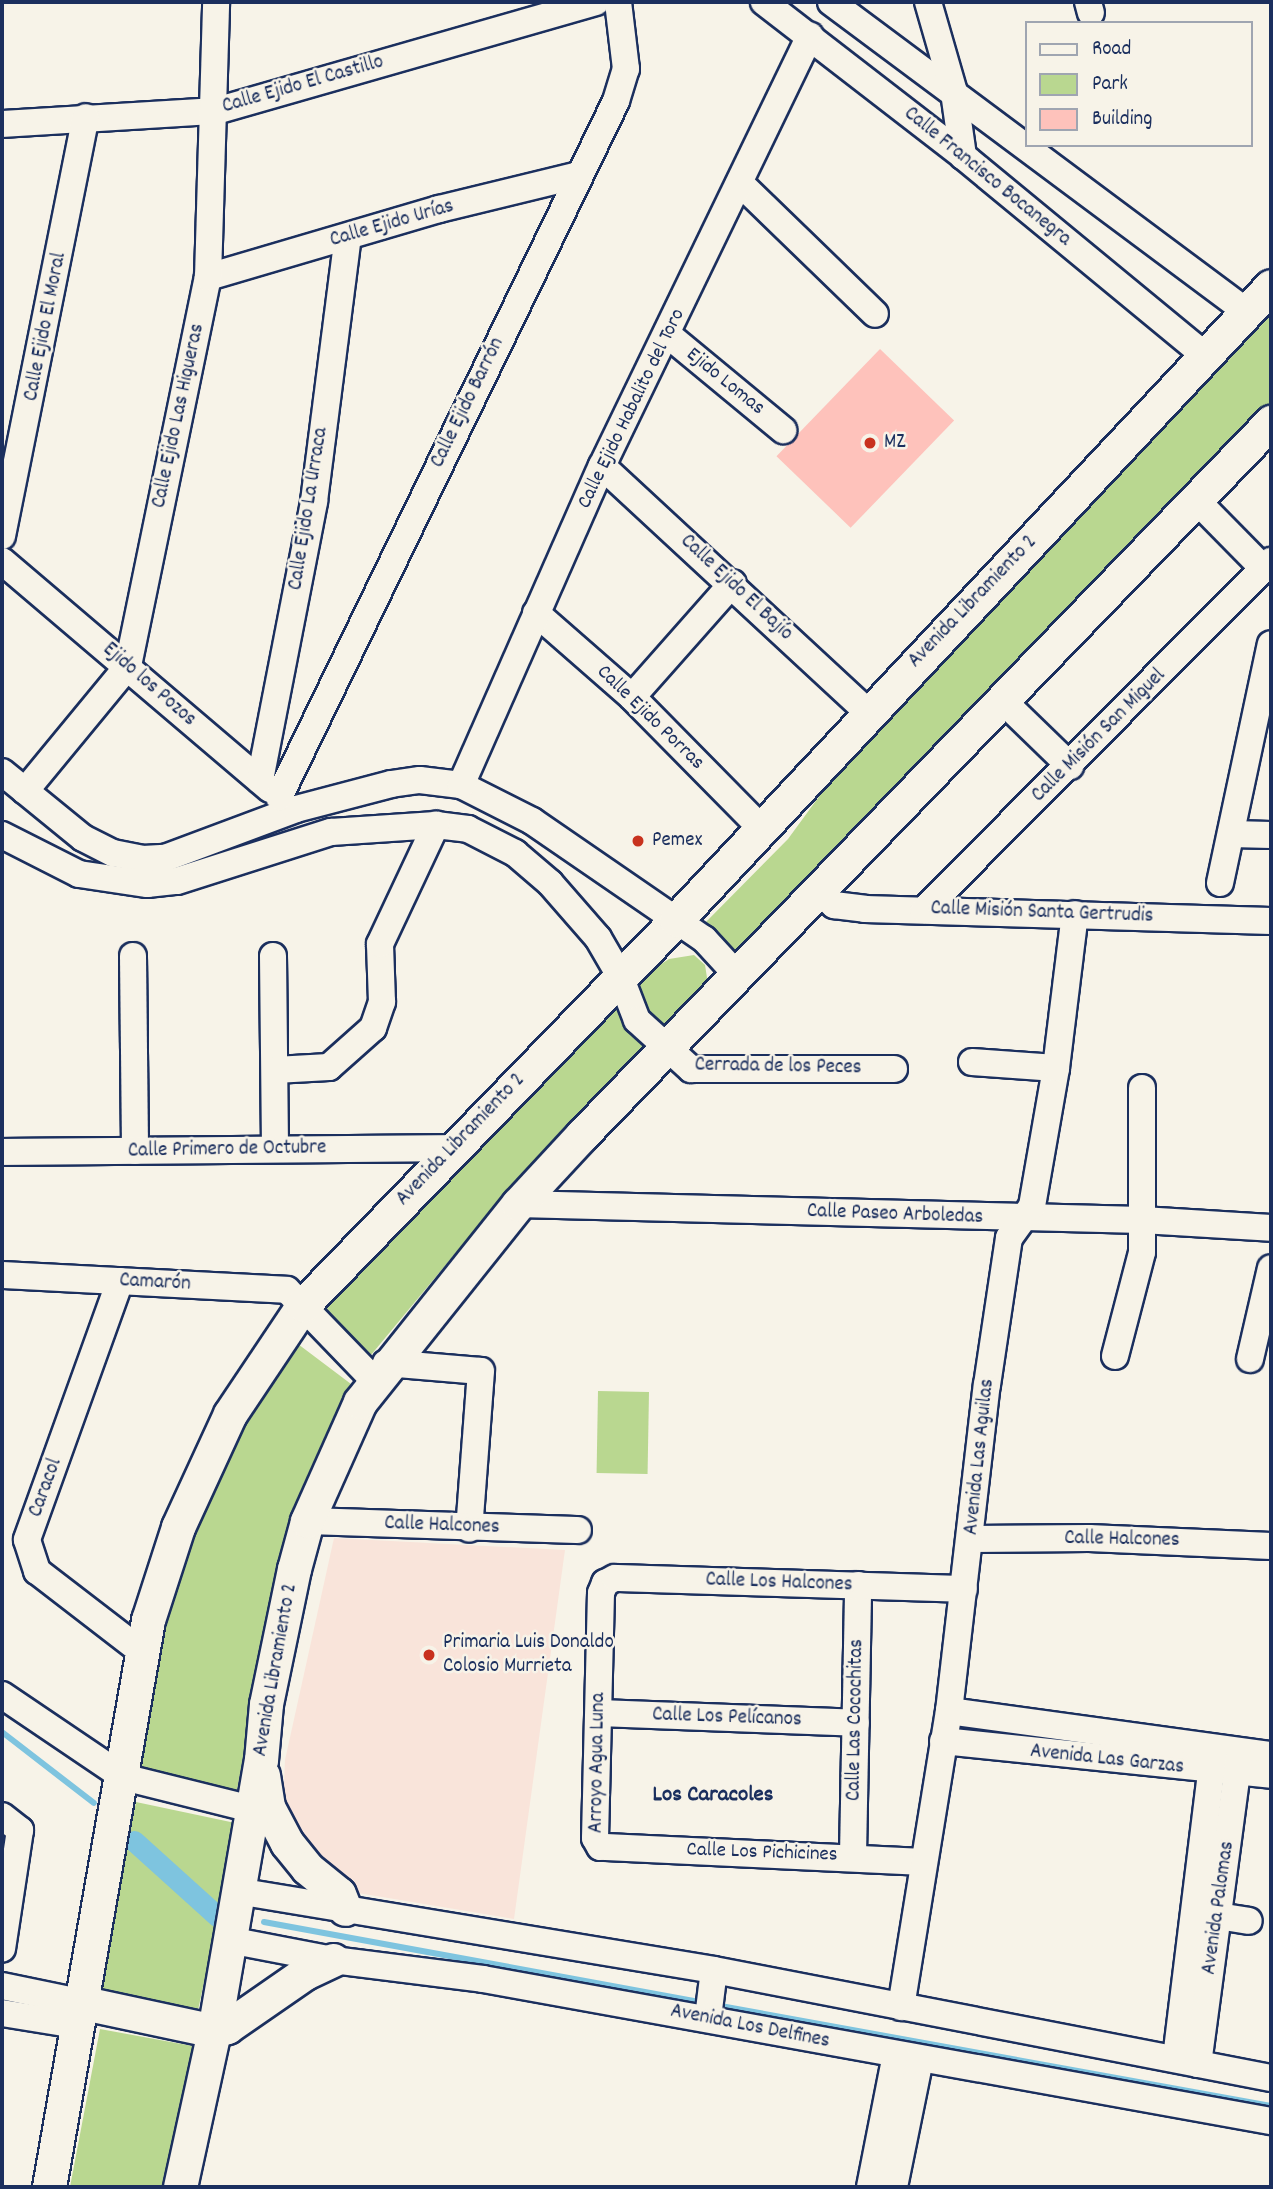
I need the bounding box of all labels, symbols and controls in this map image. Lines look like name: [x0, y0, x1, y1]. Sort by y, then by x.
legend: [1024, 21, 1252, 147]
text: Road: [1092, 35, 1131, 65]
street label: Calle Ejido El Castillo: [220, 50, 386, 120]
text: Park: [1092, 70, 1128, 100]
street label: Calle Francisco Bocanegra: [898, 102, 1076, 252]
text: Building: [1092, 105, 1152, 135]
street label: Calle Ejido Urías: [327, 194, 457, 254]
street label: Calle Ejido El Moral: [19, 251, 73, 403]
street label: Calle Ejido Habalito del Toro: [573, 305, 691, 513]
street label: Calle Ejido Las Higueras: [147, 322, 211, 510]
street label: Calle Ejido Barrón: [426, 334, 510, 472]
street label: Ejido Lomas: [681, 343, 769, 421]
street label: Calle Ejido La Urraca: [284, 426, 334, 592]
place label: MZ: [884, 430, 906, 456]
marker: MZ: [862, 435, 878, 451]
street label: Calle Ejido El Bajío: [674, 529, 798, 647]
street label: Avenida Libramiento 2: [903, 530, 1043, 674]
street label: Ejido los Pozos: [97, 637, 201, 733]
street label: Calle Ejido Porras: [591, 660, 709, 776]
street label: Calle Misión San Miguel: [1027, 664, 1171, 808]
place label: Pemex: [652, 828, 702, 854]
marker: Pemex: [630, 833, 646, 849]
street label: Calle Misión Santa Gertrudis: [930, 897, 1154, 929]
street label: Cerrada de los Peces: [694, 1053, 862, 1081]
street label: Avenida Libramiento 2: [391, 1068, 531, 1212]
street label: Calle Primero de Octubre: [128, 1136, 326, 1164]
street label: Calle Paseo Arboledas: [806, 1199, 984, 1231]
street label: Camarón: [119, 1269, 191, 1297]
street label: Avenida Las Aguilas: [959, 1378, 1001, 1536]
street label: Caracol: [24, 1455, 68, 1521]
street label: Calle Halcones: [384, 1511, 500, 1541]
street label: Calle Halcones: [1064, 1526, 1180, 1554]
street label: Calle Los Halcones: [705, 1568, 853, 1598]
street label: Avenida Libramiento 2: [248, 1582, 304, 1758]
place label: Primaria Luis Donaldo Colosio Murrieta: [443, 1630, 614, 1680]
street label: Calle Las Cocochitas: [842, 1639, 870, 1801]
marker: Primaria Luis Donaldo Colosio Murrieta: [421, 1647, 437, 1663]
street label: Arroyo Agua Luna: [584, 1692, 612, 1834]
street label: Calle Los Pelícanos: [652, 1703, 802, 1733]
street label: Avenida Las Garzas: [1029, 1739, 1185, 1781]
district label: Los Caracoles: [653, 1782, 773, 1810]
street label: Calle Los Pichicines: [686, 1838, 838, 1868]
street label: Avenida Palomas: [1197, 1840, 1241, 1976]
street label: Avenida Los Delfines: [668, 1999, 832, 2055]

